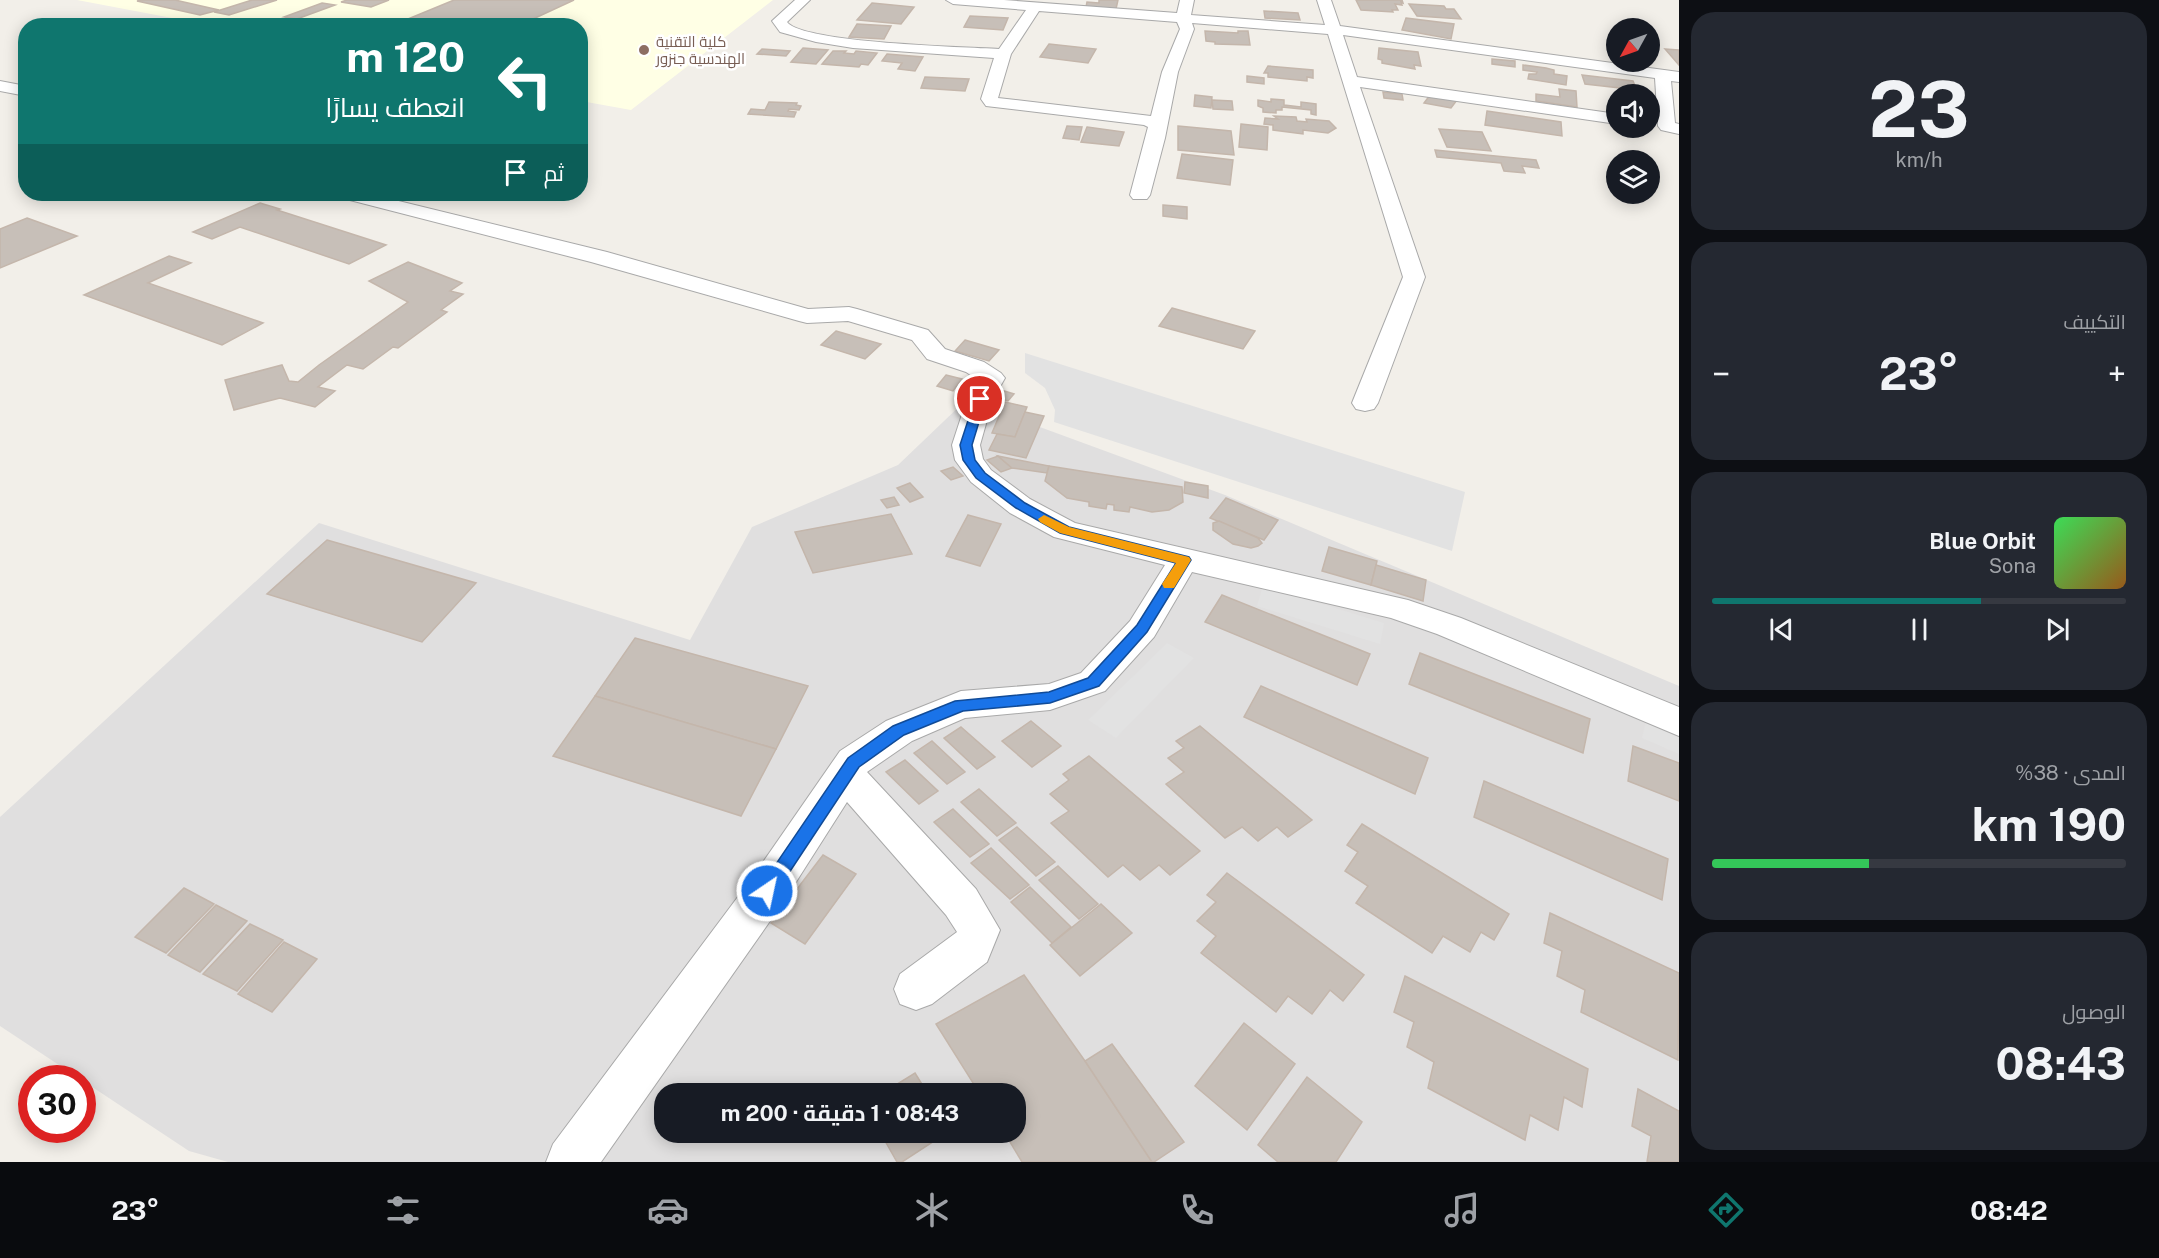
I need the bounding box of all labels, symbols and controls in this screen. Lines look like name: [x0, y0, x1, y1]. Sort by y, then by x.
north arrow: [1606, 18, 1660, 72]
map controls: [1606, 18, 1660, 204]
text: 120 m: [346, 32, 465, 81]
place label: كلية التقنية الهندسية جنزور: [655, 33, 745, 69]
icon: left: [486, 42, 564, 120]
marker: كلية التقنية الهندسية جنزور: [637, 43, 651, 57]
text: 23: [1868, 63, 1970, 155]
button: sound: [1606, 84, 1660, 138]
text: انعطف يسارًا: [325, 91, 465, 123]
text: km/h: [1895, 148, 1943, 172]
button: layers: [1606, 150, 1660, 204]
icon: arrive: [499, 156, 532, 189]
text: ثم: [544, 160, 564, 186]
text: التكييف: [2063, 310, 2126, 334]
text: 23°: [1879, 347, 1959, 400]
text: −: [1712, 355, 1730, 393]
text: +: [2108, 355, 2126, 393]
pin: [954, 373, 1005, 424]
icon: arrive: [963, 382, 996, 415]
text: Blue Orbit: [1929, 528, 2036, 554]
text: Sona: [1989, 554, 2036, 578]
icon: previous: [1765, 613, 1798, 646]
icon: pause: [1903, 613, 1936, 646]
icon: next: [2041, 613, 2074, 646]
text: المدى · 38%: [2015, 761, 2126, 785]
text: 190 km: [1972, 798, 2126, 851]
position arrow: [735, 859, 799, 923]
text: الوصول: [2062, 1000, 2126, 1024]
text: 08:43: [1996, 1037, 2126, 1090]
speed limit sign: 30: [18, 1065, 96, 1143]
text: 08:43 · 1 دقيقة · 200 m: [721, 1100, 959, 1126]
icon: filters: [382, 1189, 424, 1231]
icon: car: [647, 1189, 689, 1231]
icon: climate: [911, 1189, 953, 1231]
icon: phone: [1176, 1189, 1218, 1231]
icon: music: [1441, 1189, 1483, 1231]
icon: directions: [1705, 1189, 1747, 1231]
text: 23°: [111, 1194, 159, 1226]
text: 08:42: [1970, 1194, 2048, 1226]

